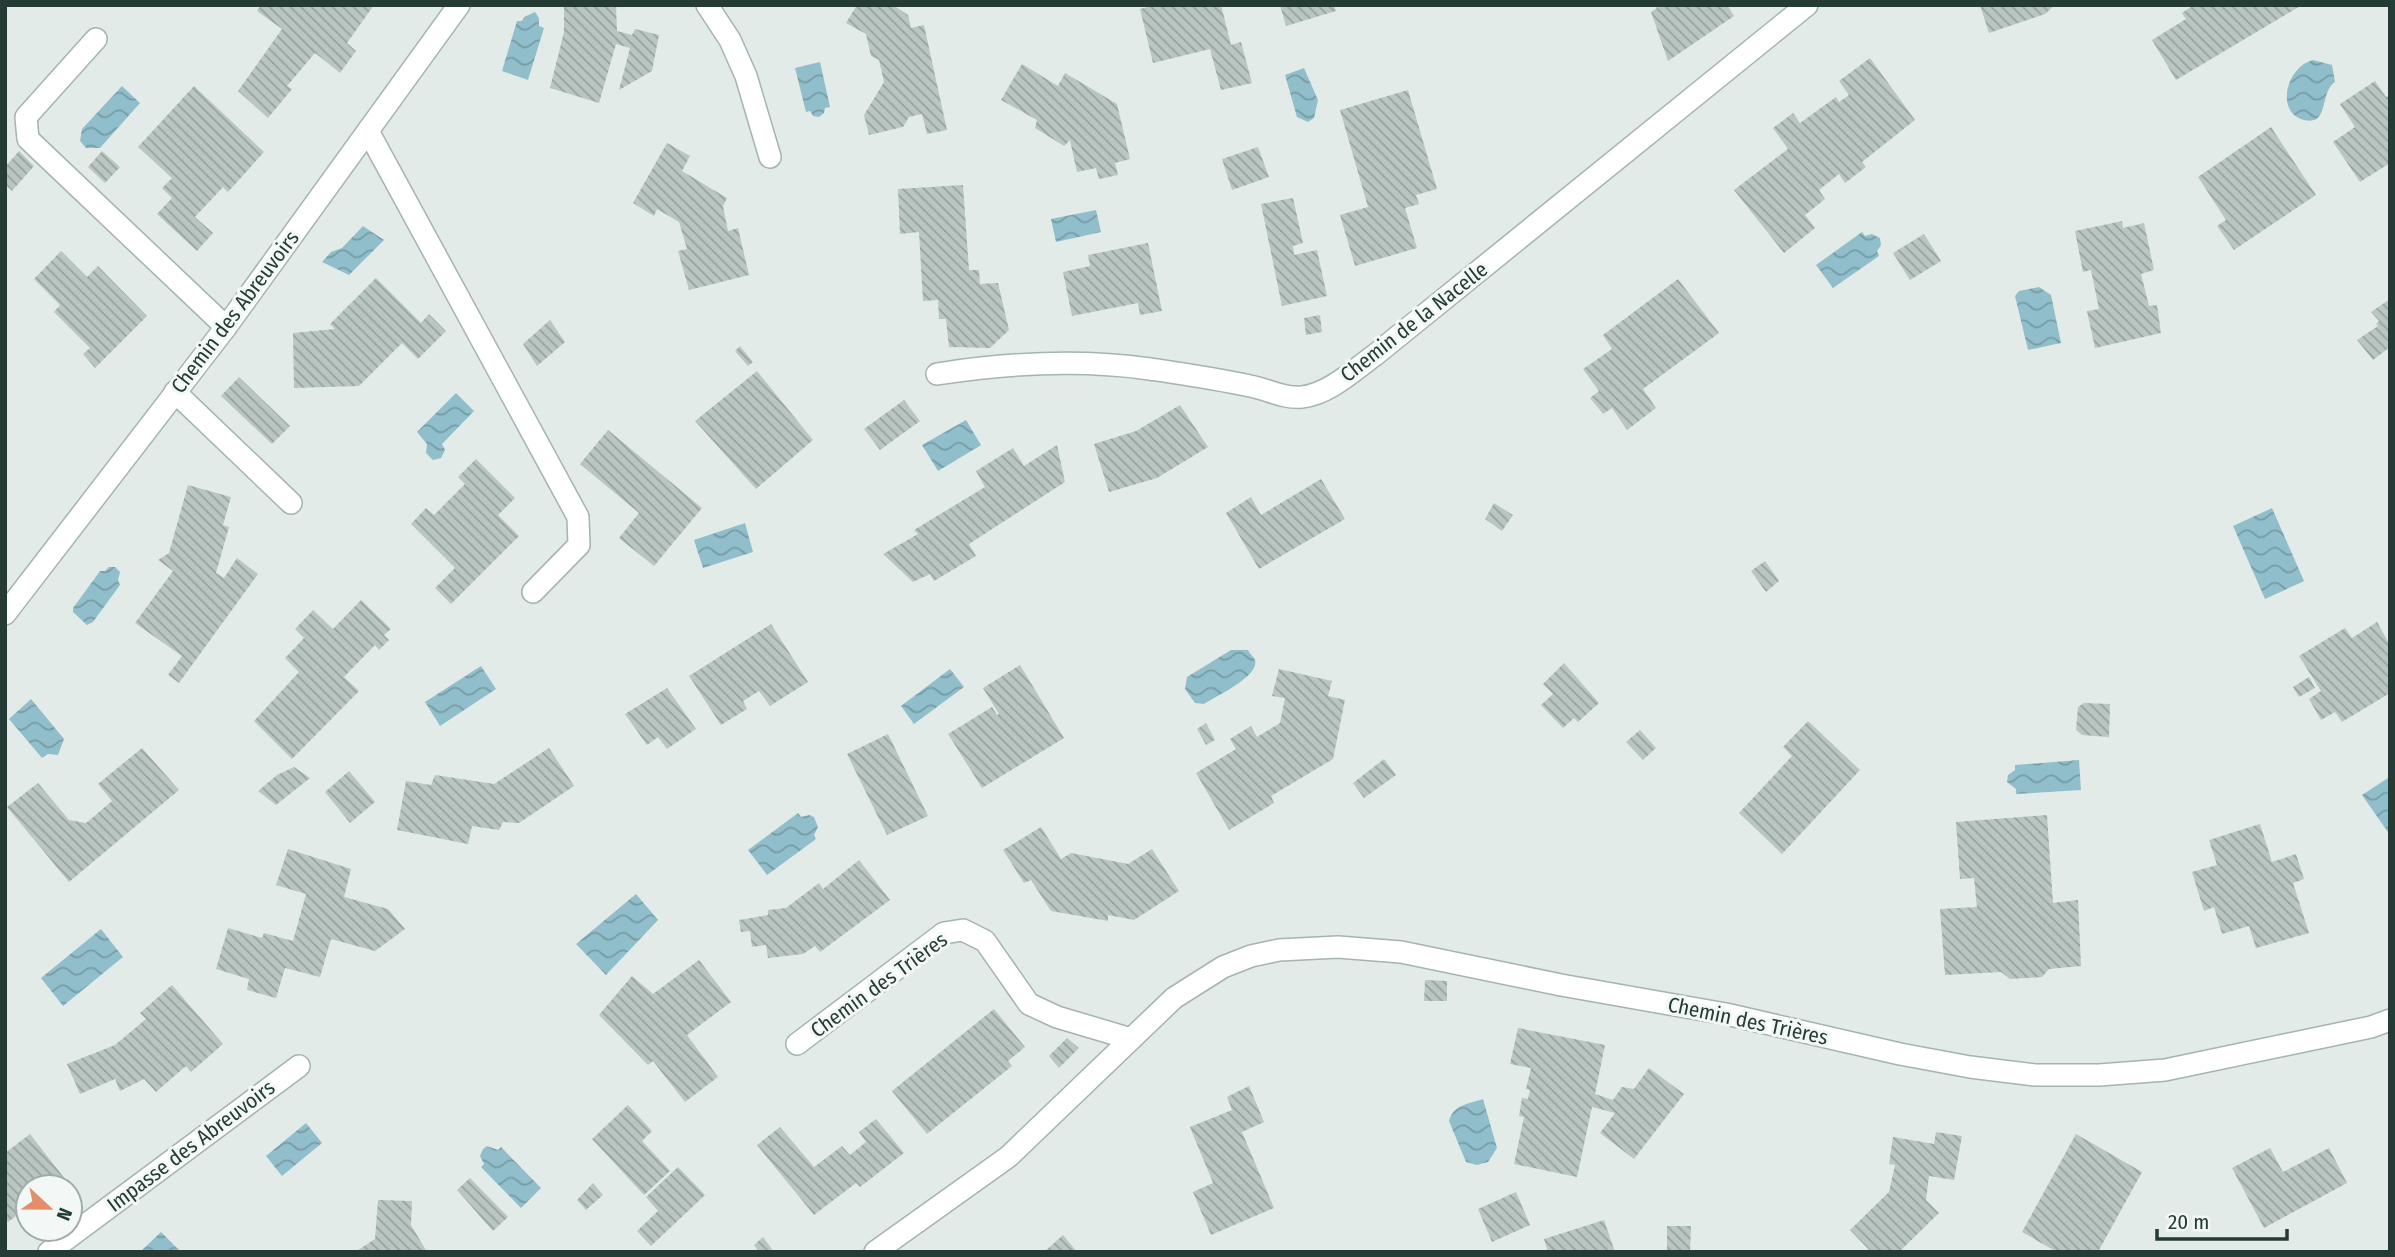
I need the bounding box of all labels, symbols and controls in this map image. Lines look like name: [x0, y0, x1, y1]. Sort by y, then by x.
street label: Chemin des Abreuvoirs: [165, 226, 305, 398]
street label: Chemin de la Nacelle: [1335, 256, 1493, 388]
street label: Chemin des Trières: [805, 927, 953, 1043]
street label: Chemin des Trières: [1666, 991, 1830, 1051]
street label: Impasse des Abreuvoirs: [102, 1074, 280, 1218]
north arrow: [14, 1173, 84, 1243]
scale bar: [2157, 1198, 2286, 1242]
text: N: [52, 1205, 77, 1224]
text: 20 m: [2168, 1209, 2209, 1235]

